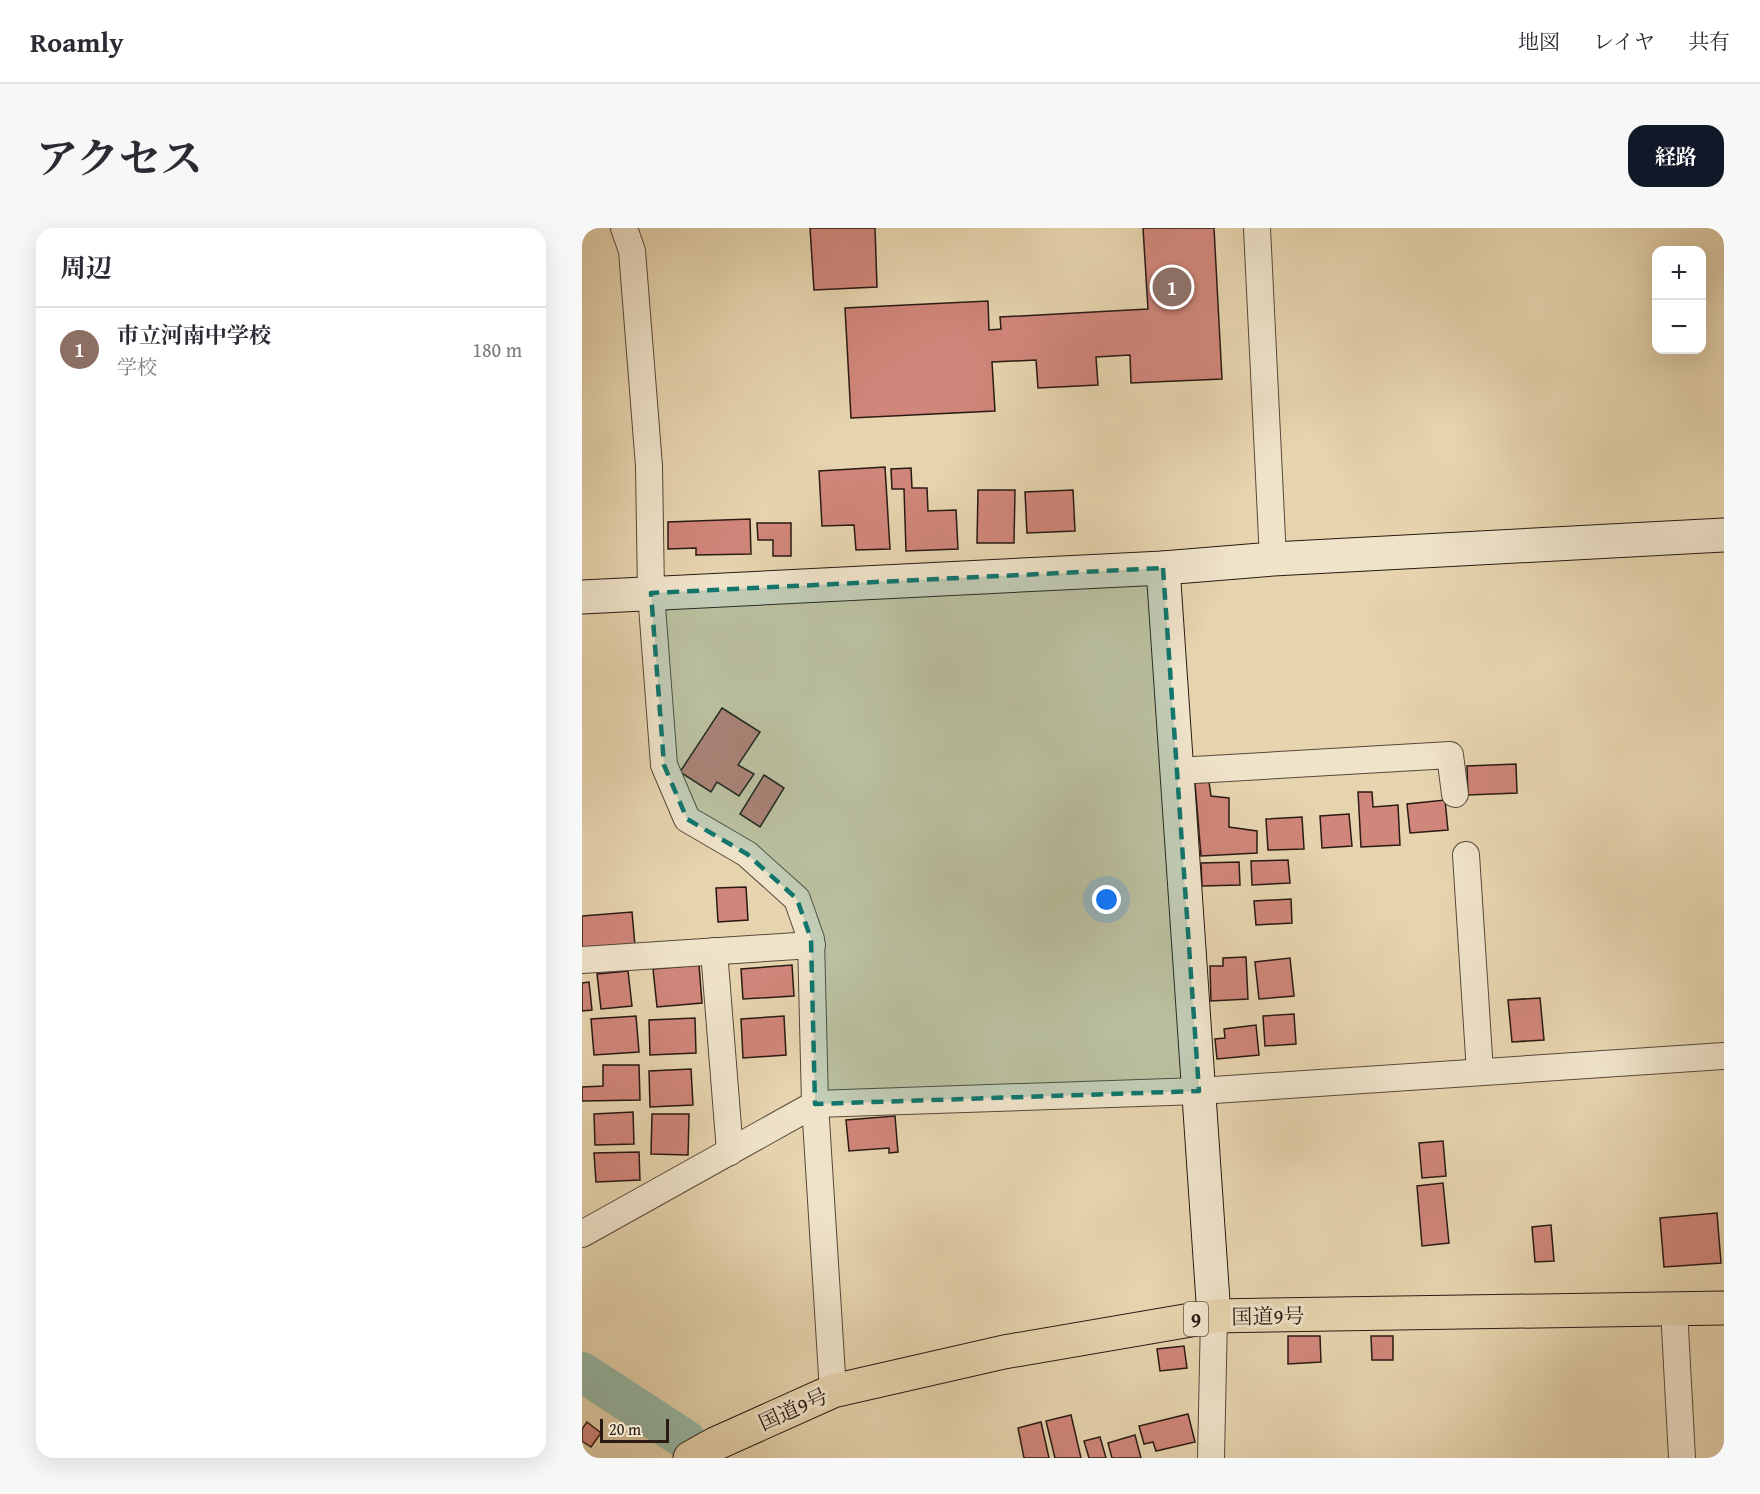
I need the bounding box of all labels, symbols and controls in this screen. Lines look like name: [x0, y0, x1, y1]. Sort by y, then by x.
text: Roamly: [30, 21, 124, 62]
text: 地図: [1518, 26, 1560, 57]
text: レイヤ: [1593, 26, 1655, 57]
text: 共有: [1688, 26, 1730, 57]
button: 経路: [1628, 125, 1724, 187]
text: アクセス: [36, 127, 203, 188]
map controls: [1652, 246, 1706, 354]
button: +: [1652, 246, 1706, 300]
text: 周辺: [60, 248, 112, 287]
pin: 1: [1152, 264, 1192, 310]
button: −: [1652, 300, 1706, 354]
text: 市立河南中学校: [117, 319, 271, 351]
text: 1: [74, 335, 85, 364]
text: 180 m: [472, 335, 522, 364]
text: 学校: [117, 352, 157, 381]
your location: [1092, 885, 1121, 914]
street label: 国道9号: [1231, 1300, 1305, 1332]
road number: 9: [1184, 1302, 1208, 1336]
street label: 国道9号: [753, 1380, 833, 1438]
scale bar: [600, 1416, 669, 1444]
text: 20 m: [609, 1417, 641, 1441]

